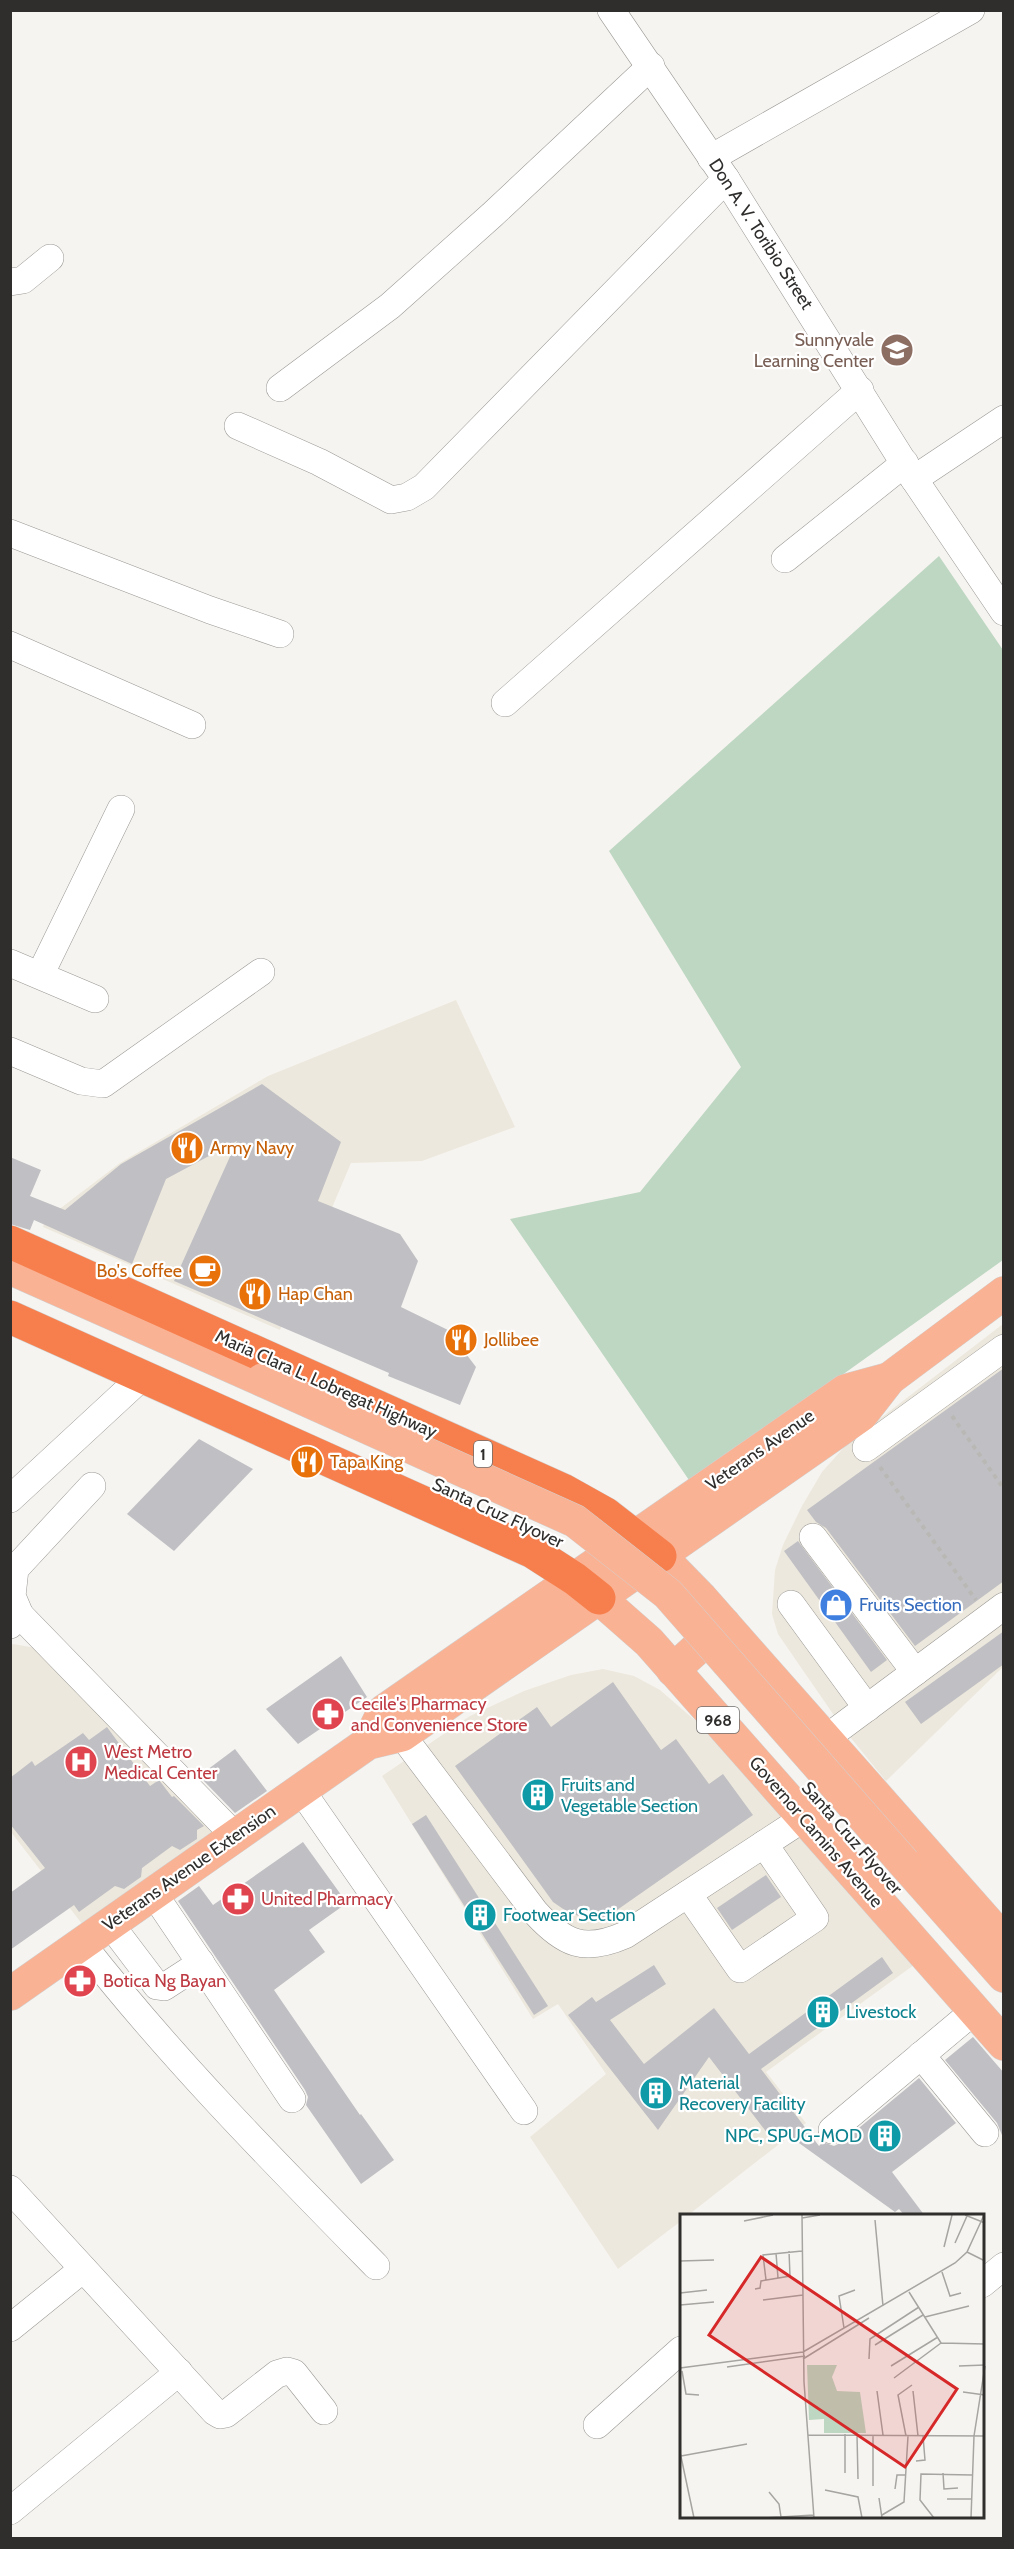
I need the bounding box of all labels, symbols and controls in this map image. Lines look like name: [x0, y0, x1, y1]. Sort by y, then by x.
street label: Don A. V. Toribio Street: [704, 154, 818, 314]
place label: Sunnyvale Learning Center: [754, 329, 874, 372]
school or university icon: Sunnyvale Learning Center: [879, 332, 915, 368]
restaurant icon: Army Navy: [169, 1130, 205, 1166]
place label: Army Navy: [210, 1137, 294, 1159]
cafe icon: Bo's Coffee: [187, 1253, 223, 1289]
place label: Bo's Coffee: [97, 1260, 182, 1282]
restaurant icon: Hap Chan: [237, 1276, 273, 1312]
place label: Hap Chan: [278, 1283, 353, 1305]
restaurant icon: Jollibee: [443, 1322, 479, 1358]
street label: Maria Clara L. Lobregat Highway: [212, 1325, 440, 1443]
place label: Jollibee: [483, 1329, 539, 1351]
street label: Veterans Avenue: [702, 1405, 818, 1495]
road number: 1: [474, 1441, 492, 1467]
restaurant icon: Tapa King: [289, 1444, 325, 1480]
place label: Tapa King: [330, 1451, 404, 1473]
street label: Santa Cruz Flyover: [429, 1473, 567, 1553]
shop icon: Fruits Section: [818, 1587, 854, 1623]
place label: Fruits Section: [859, 1594, 962, 1616]
place label: Cecile's Pharmacy and Convenience Store: [351, 1693, 528, 1736]
pharmacy icon: Cecile's Pharmacy and Convenience Store: [310, 1696, 346, 1732]
road number: 968: [697, 1707, 739, 1733]
place label: West Metro Medical Center: [104, 1741, 218, 1784]
hospital icon: West Metro Medical Center: [63, 1744, 99, 1780]
street label: Governor Camins Avenue: [744, 1752, 888, 1912]
place label: Fruits and Vegetable Section: [561, 1774, 698, 1817]
building icon: Fruits and Vegetable Section: [520, 1777, 556, 1813]
street label: Santa Cruz Flyover: [797, 1777, 907, 1899]
street label: Veterans Avenue Extension: [98, 1800, 280, 1936]
pharmacy icon: United Pharmacy: [220, 1881, 256, 1917]
place label: United Pharmacy: [261, 1888, 393, 1910]
building icon: Footwear Section: [462, 1897, 498, 1933]
place label: Footwear Section: [503, 1904, 636, 1926]
pharmacy icon: Botica Ng Bayan: [62, 1963, 98, 1999]
place label: Botica Ng Bayan: [103, 1970, 226, 1992]
building icon: Livestock: [805, 1994, 841, 2030]
place label: Livestock: [846, 2001, 917, 2023]
place label: Material Recovery Facility: [679, 2072, 806, 2115]
building icon: Material Recovery Facility: [638, 2075, 674, 2111]
building icon: NPC, SPUG-MOD: [867, 2118, 903, 2154]
place label: NPC, SPUG-MOD: [725, 2125, 862, 2147]
inset map: [680, 2214, 984, 2519]

